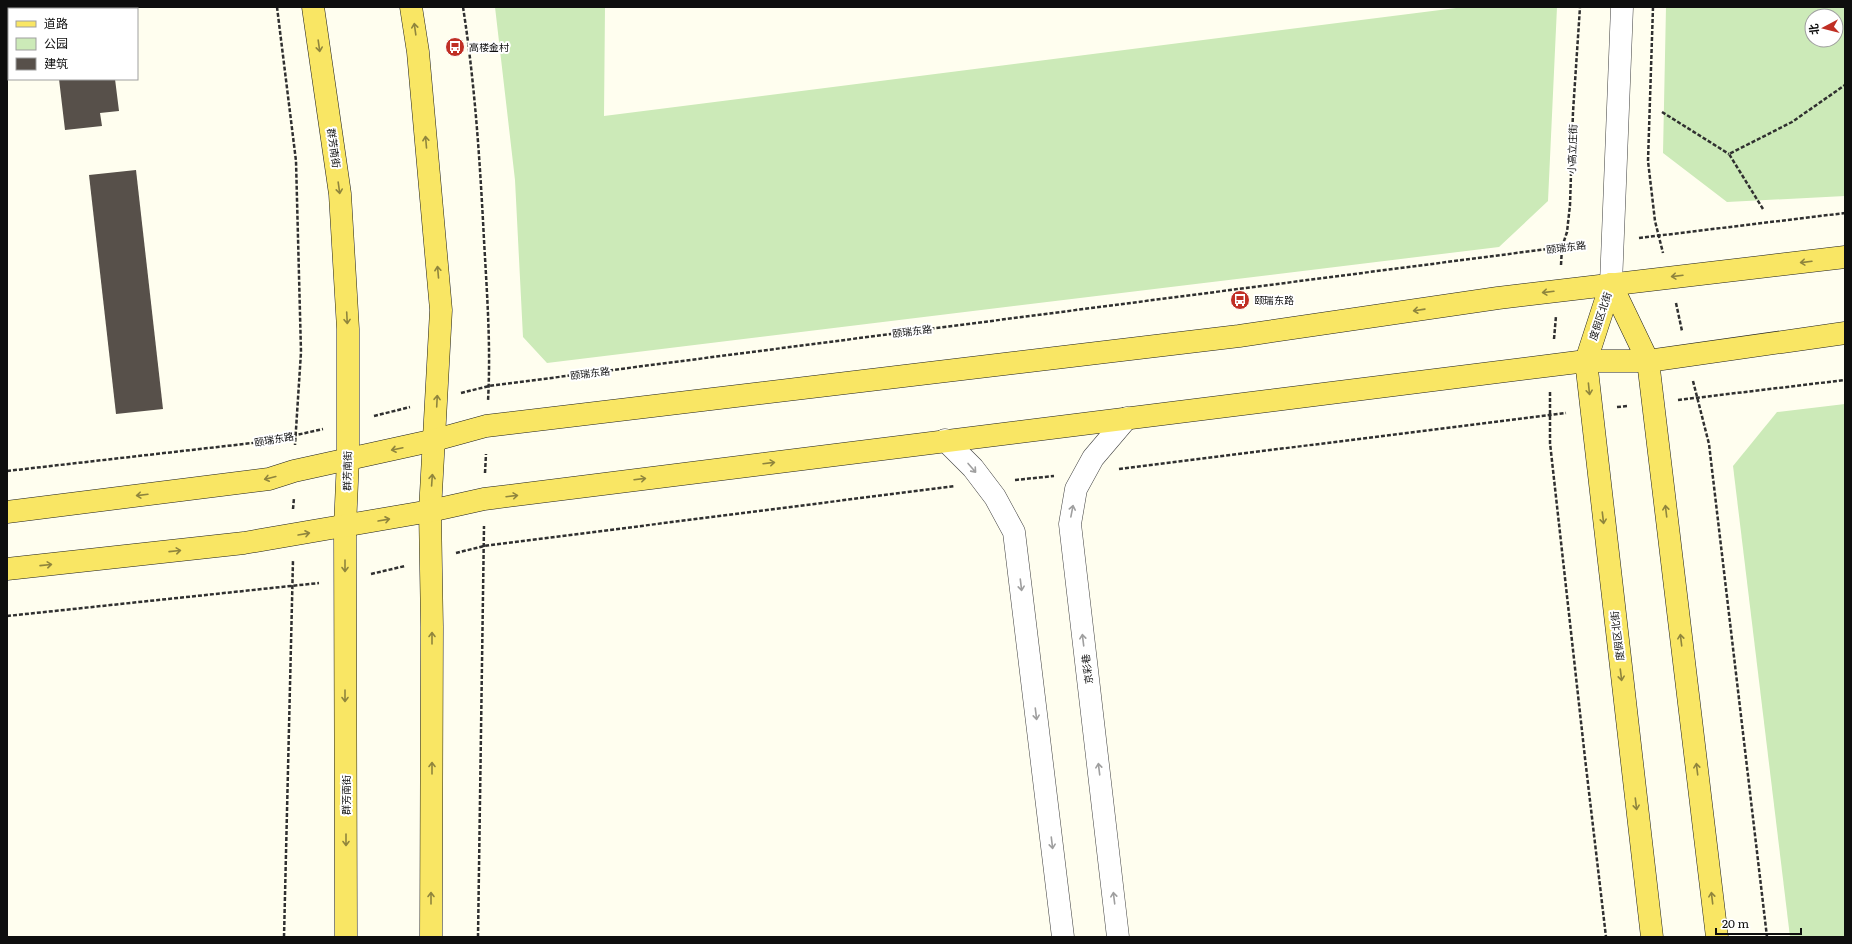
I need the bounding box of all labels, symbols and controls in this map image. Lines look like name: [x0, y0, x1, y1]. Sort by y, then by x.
legend: [8, 8, 138, 80]
north arrow: [1804, 8, 1844, 48]
text: 道路: [44, 14, 68, 32]
one-way arrow: [411, 23, 419, 36]
text: 北: [1804, 23, 1822, 36]
text: 公园: [44, 34, 68, 52]
bus stop icon: 高楼金村: [444, 36, 466, 58]
one-way arrow: [315, 39, 323, 52]
place label: 高楼金村: [469, 39, 509, 54]
text: 建筑: [44, 54, 68, 72]
street label: 小高立庄街: [1563, 124, 1580, 174]
street label: 群芳南街: [324, 127, 345, 169]
one-way arrow: [422, 136, 430, 149]
one-way arrow: [335, 181, 343, 194]
street label: 颐瑞东路: [1545, 237, 1587, 256]
one-way arrow: [1800, 258, 1813, 265]
one-way arrow: [434, 266, 441, 279]
one-way arrow: [1671, 273, 1684, 280]
one-way arrow: [1542, 288, 1555, 296]
bus stop icon: 颐瑞东路: [1229, 289, 1251, 311]
street label: 度假区北街: [1585, 290, 1614, 342]
place label: 颐瑞东路: [1254, 292, 1294, 307]
one-way arrow: [1413, 306, 1426, 314]
one-way arrow: [344, 311, 351, 324]
street label: 颐瑞东路: [891, 321, 933, 340]
street label: 颐瑞东路: [569, 363, 611, 382]
one-way arrow: [1585, 382, 1593, 395]
one-way arrow: [433, 395, 441, 408]
street label: 颐瑞东路: [253, 428, 295, 449]
one-way arrow: [391, 445, 404, 453]
street label: 群芳南街: [339, 451, 354, 491]
one-way arrow: [762, 459, 775, 466]
one-way arrow: [968, 463, 977, 473]
one-way arrow: [429, 474, 436, 487]
one-way arrow: [264, 475, 277, 482]
one-way arrow: [634, 475, 647, 483]
one-way arrow: [136, 491, 149, 499]
one-way arrow: [505, 492, 518, 499]
one-way arrow: [1069, 505, 1077, 518]
one-way arrow: [1662, 505, 1670, 518]
one-way arrow: [1599, 511, 1607, 524]
one-way arrow: [377, 515, 390, 523]
one-way arrow: [297, 530, 310, 538]
one-way arrow: [168, 547, 181, 555]
one-way arrow: [341, 559, 349, 572]
one-way arrow: [39, 561, 52, 568]
one-way arrow: [1017, 578, 1025, 591]
street label: 度假区北街: [1606, 610, 1627, 662]
one-way arrow: [428, 632, 436, 645]
one-way arrow: [1080, 634, 1087, 647]
one-way arrow: [1678, 634, 1685, 647]
street label: 京彩巷: [1077, 653, 1096, 685]
one-way arrow: [1617, 668, 1625, 681]
one-way arrow: [341, 689, 349, 702]
one-way arrow: [1032, 707, 1040, 720]
one-way arrow: [428, 762, 436, 775]
one-way arrow: [1095, 763, 1102, 776]
one-way arrow: [1693, 763, 1701, 776]
street label: 群芳南街: [338, 775, 353, 815]
one-way arrow: [1632, 797, 1640, 810]
one-way arrow: [342, 833, 350, 846]
one-way arrow: [1048, 836, 1056, 849]
one-way arrow: [428, 892, 435, 905]
one-way arrow: [1110, 892, 1117, 905]
one-way arrow: [1708, 892, 1716, 905]
scale bar: [1716, 910, 1801, 936]
text: 20 m: [1722, 914, 1749, 932]

